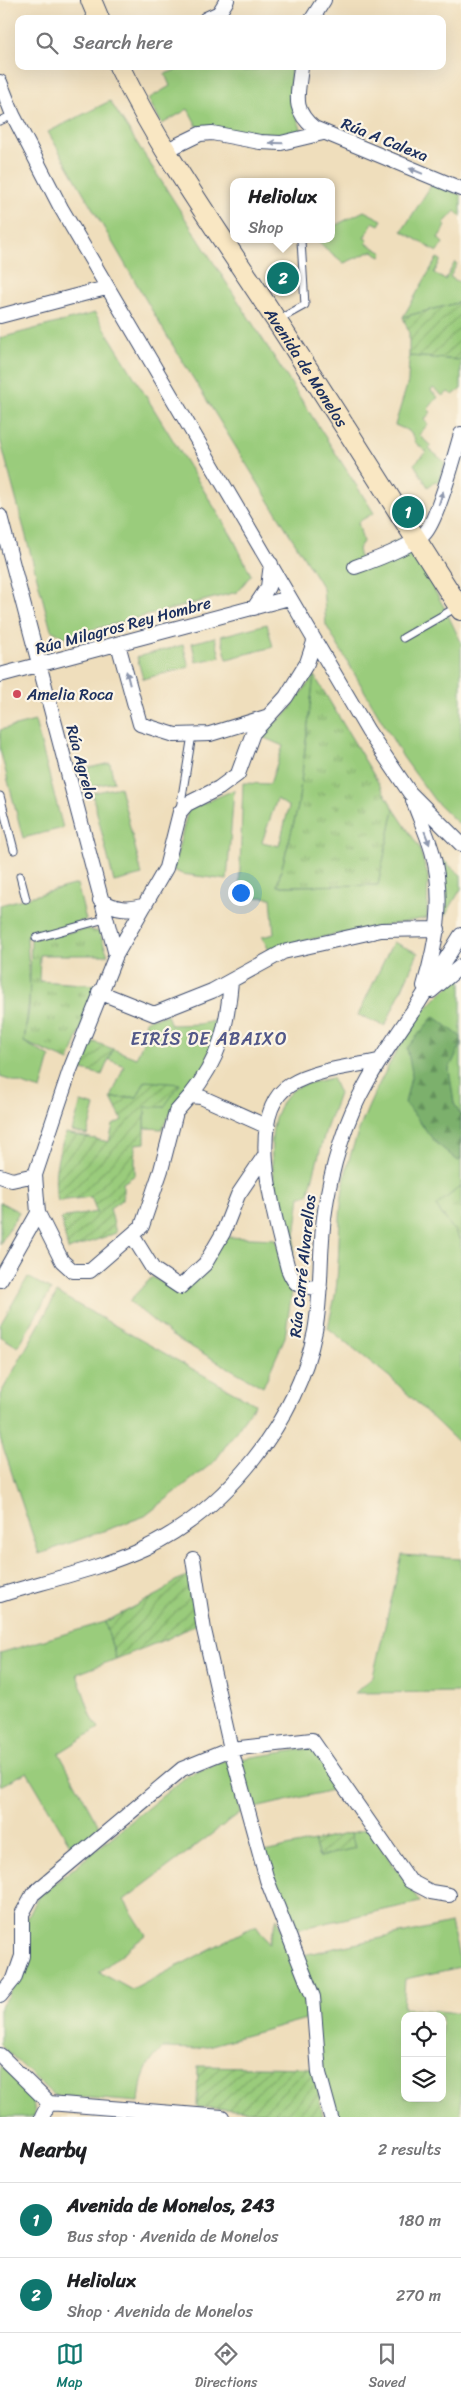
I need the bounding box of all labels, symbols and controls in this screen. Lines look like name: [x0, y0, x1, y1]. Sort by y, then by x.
search box: [15, 15, 446, 70]
text: Search here: [73, 26, 173, 59]
icon: search: [33, 29, 61, 57]
street label: Rúa A Calexa: [337, 109, 433, 170]
one-way arrow: [268, 138, 284, 146]
one-way arrow: [409, 166, 423, 174]
popup: [230, 178, 335, 243]
text: Heliolux: [248, 180, 317, 213]
text: Shop: [248, 213, 283, 242]
pin: 2: [267, 259, 299, 297]
street label: Avenida de Monelos: [256, 301, 356, 434]
one-way arrow: [438, 490, 445, 505]
pin: 1: [392, 493, 424, 531]
street label: Rúa Milagros Rey Hombre: [32, 588, 214, 663]
one-way arrow: [124, 671, 132, 686]
place label: Amelia Roca: [26, 680, 114, 709]
marker: Amelia Roca: [11, 688, 23, 700]
street label: Rúa Agrelo: [58, 722, 105, 803]
one-way arrow: [423, 831, 431, 846]
your location: [228, 880, 254, 906]
district label: EIRÍS DE ABAIXO: [130, 1023, 288, 1055]
street label: Rúa Carré Alvarellos: [281, 1192, 324, 1339]
map controls: [401, 2012, 446, 2102]
button: locate: [401, 2012, 446, 2057]
button: layers: [401, 2057, 446, 2102]
text: Nearby: [20, 2131, 86, 2169]
text: 2 results: [378, 2135, 441, 2164]
text: Avenida de Monelos, 243: [67, 2189, 274, 2222]
text: 1: [33, 2206, 39, 2235]
text: 180 m: [398, 2206, 441, 2235]
text: Bus stop · Avenida de Monelos: [67, 2222, 278, 2251]
text: Heliolux: [67, 2264, 136, 2297]
text: 2: [31, 2281, 41, 2310]
text: 270 m: [396, 2281, 441, 2310]
text: Shop · Avenida de Monelos: [67, 2297, 253, 2326]
tab: Map: [56, 2340, 84, 2395]
tab: Directions: [195, 2340, 257, 2395]
tab: Saved: [369, 2340, 405, 2395]

